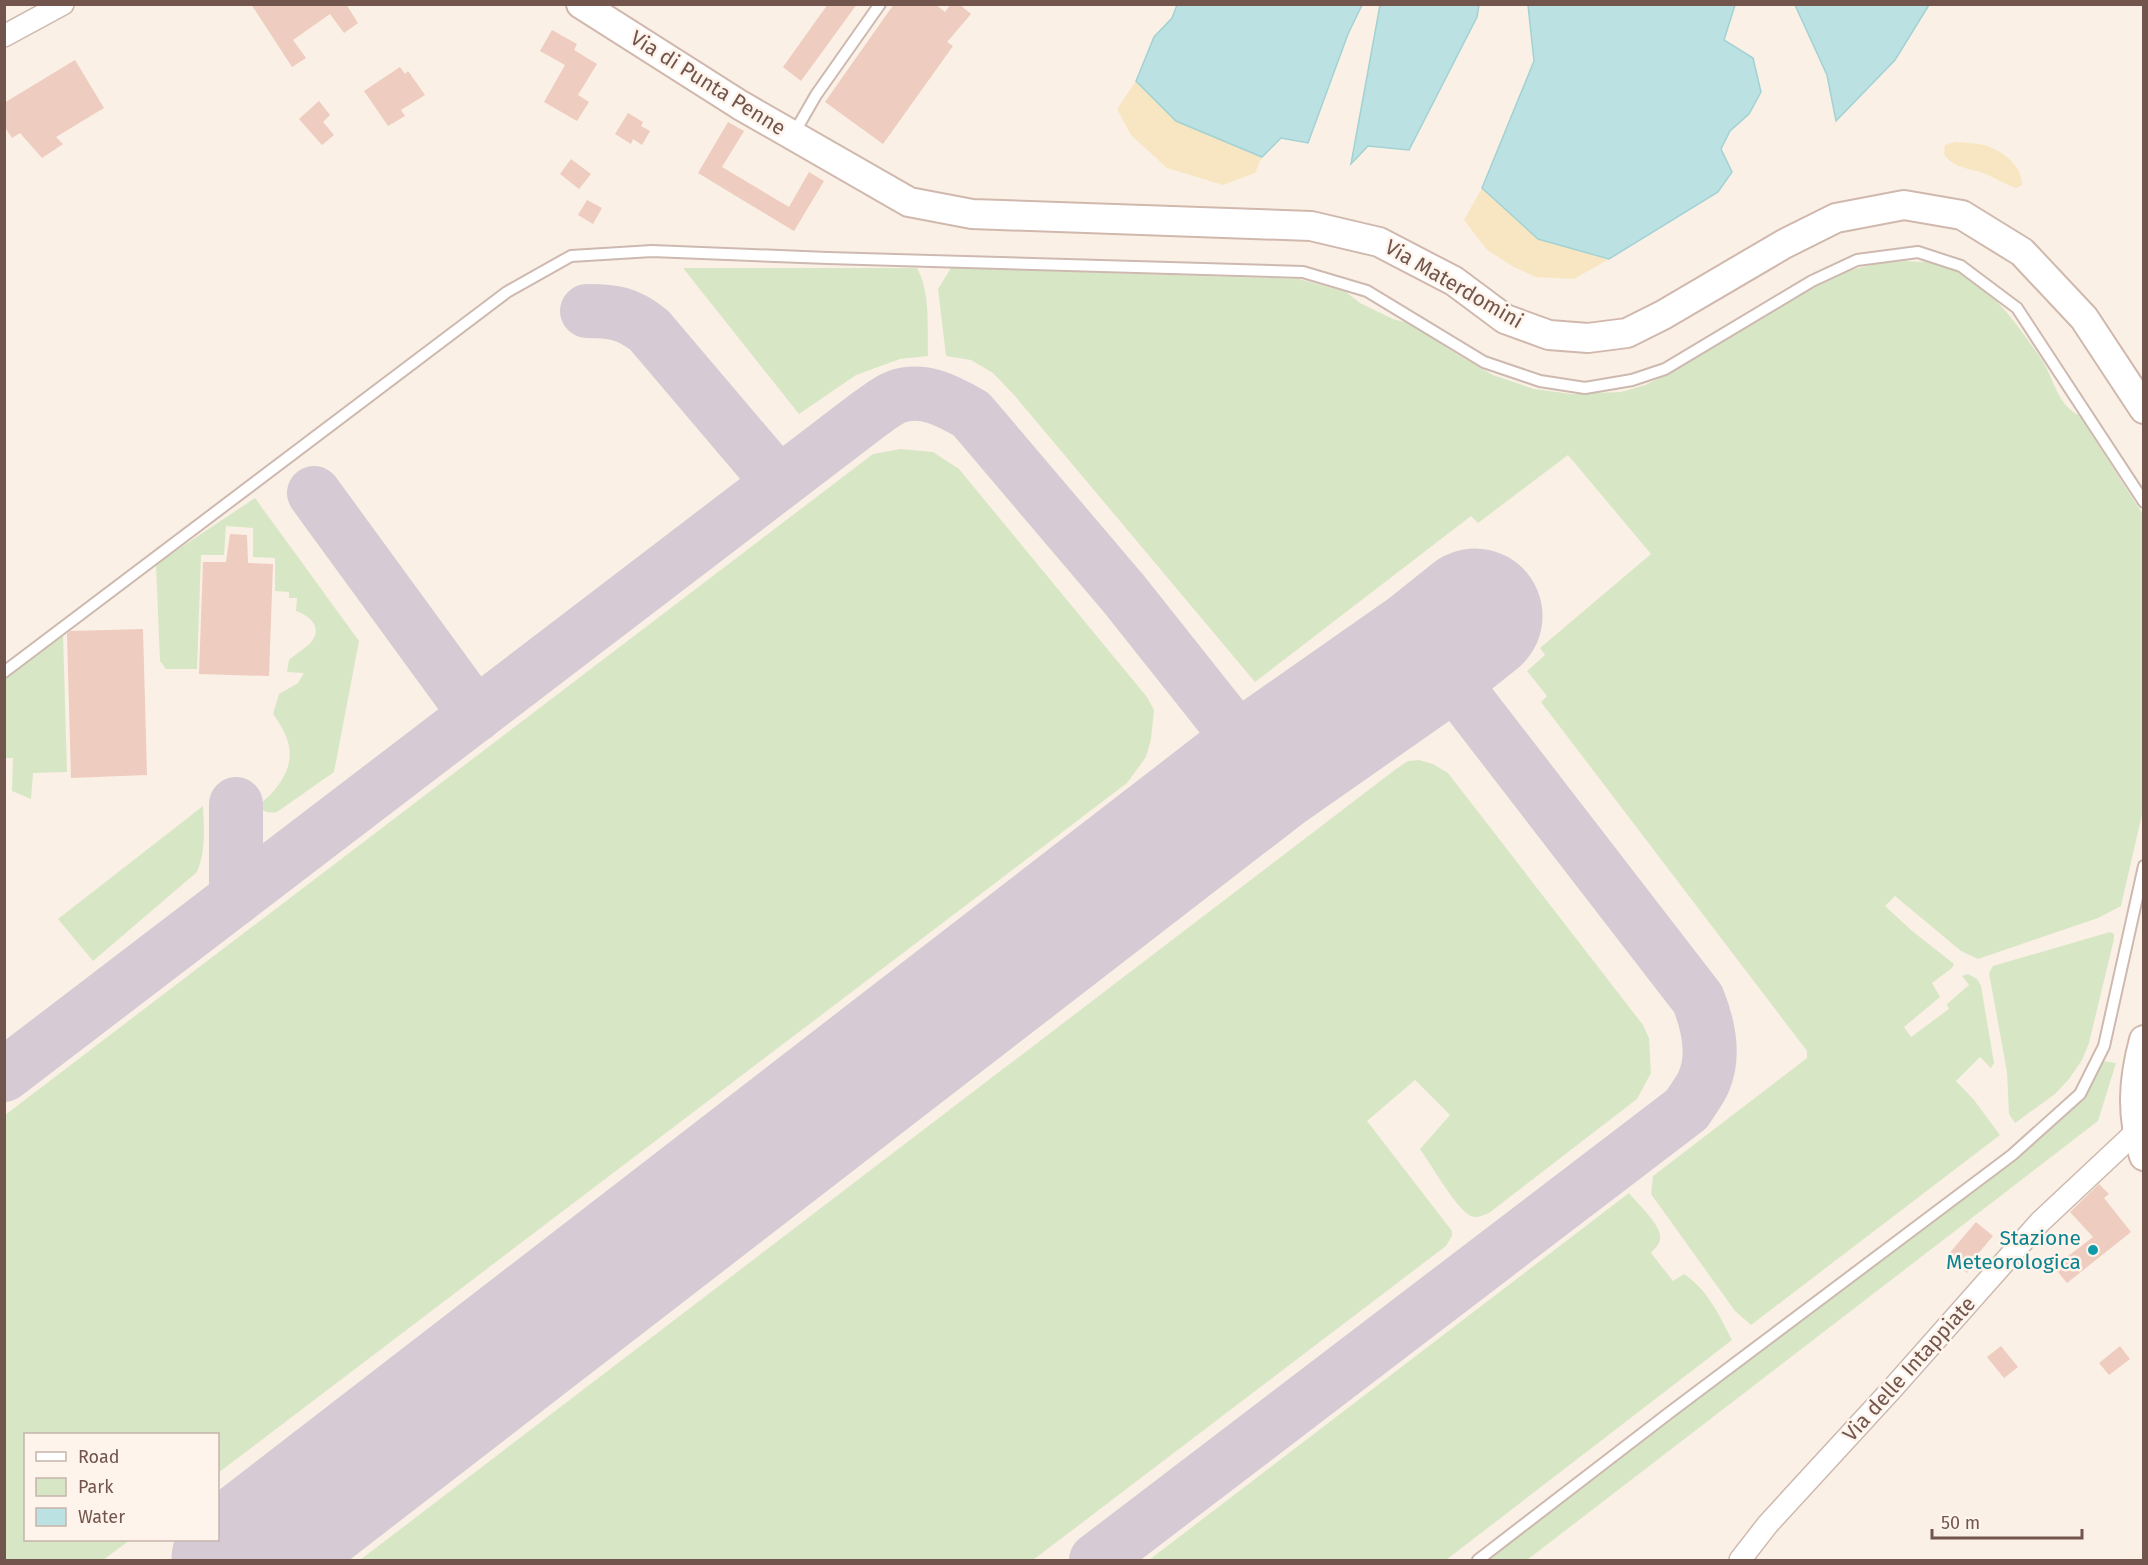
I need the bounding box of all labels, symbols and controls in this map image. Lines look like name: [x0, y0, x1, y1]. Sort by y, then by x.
street label: Via di Punta Penne: [626, 25, 790, 141]
street label: Via Materdomini: [1380, 234, 1528, 334]
place label: Stazione Meteorologica: [1946, 1225, 2081, 1275]
marker: Stazione Meteorologica: [2086, 1243, 2100, 1257]
street label: Via delle Intappiate: [1837, 1291, 1981, 1447]
legend: [24, 1433, 219, 1541]
text: Road: [78, 1446, 120, 1468]
text: Park: [78, 1476, 114, 1498]
scale bar: [1932, 1502, 2082, 1540]
text: Water: [78, 1506, 125, 1528]
text: 50 m: [1941, 1512, 1980, 1534]

